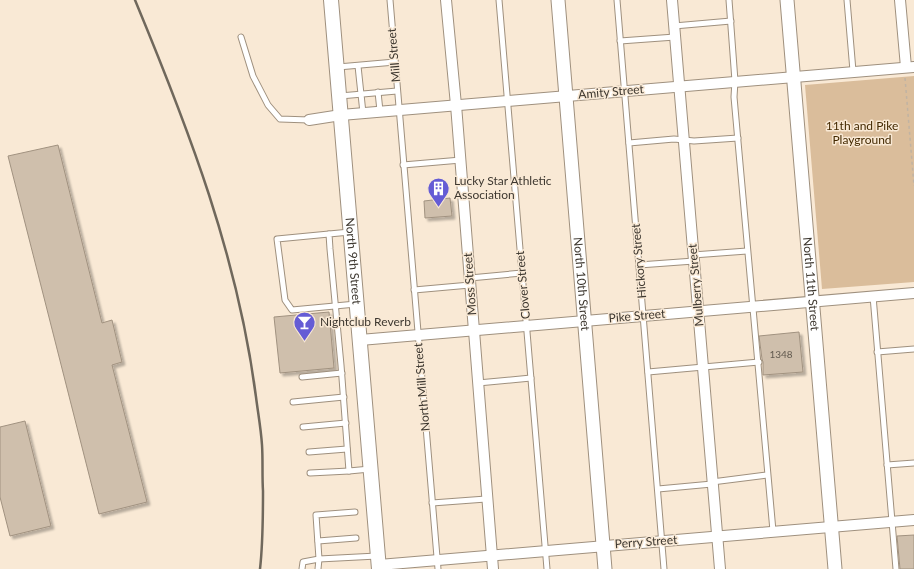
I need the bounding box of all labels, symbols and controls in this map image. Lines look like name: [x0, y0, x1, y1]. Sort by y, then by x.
street label: Mill Street: [384, 27, 403, 83]
street label: Amity Street: [578, 81, 645, 102]
park label: 11th and Pike Playground: [826, 118, 898, 147]
place label: Lucky Star Athletic Association: [454, 173, 552, 202]
building icon: Lucky Star Athletic Association: [425, 175, 451, 208]
street label: North 9th Street: [342, 217, 365, 306]
street label: Hickory Street: [628, 222, 649, 299]
street label: North 10th Street: [571, 237, 593, 332]
street label: North 11th Street: [800, 237, 823, 332]
street label: Mulberry Street: [684, 242, 707, 327]
street label: Clover Street: [512, 250, 533, 320]
street label: Moss Street: [460, 251, 479, 316]
street label: Pike Street: [608, 305, 667, 325]
bar icon: Nightclub Reverb: [291, 309, 317, 342]
place label: Nightclub Reverb: [320, 314, 411, 329]
street label: North Mill Street: [410, 342, 433, 432]
house number: 1348: [769, 348, 793, 360]
street label: Perry Street: [614, 532, 678, 551]

